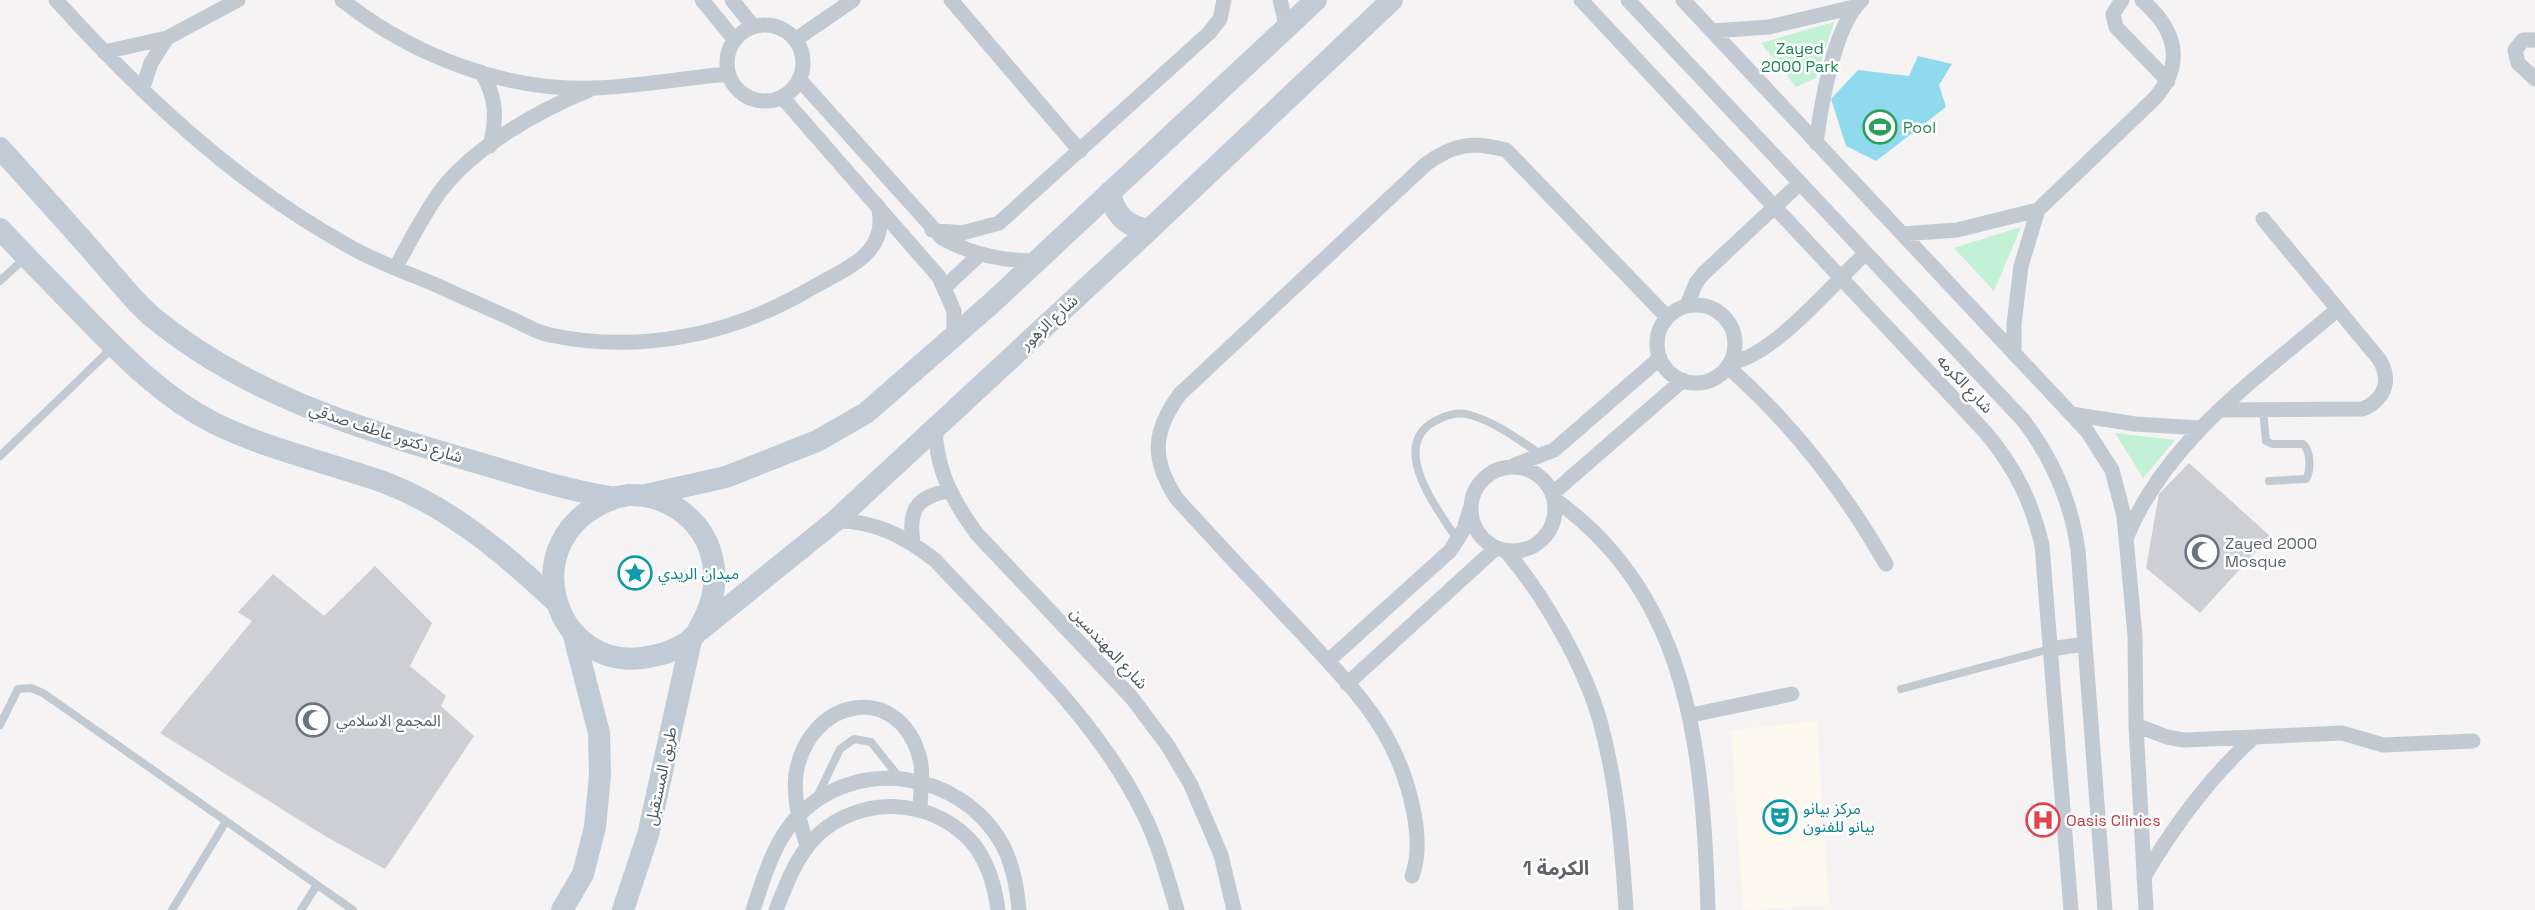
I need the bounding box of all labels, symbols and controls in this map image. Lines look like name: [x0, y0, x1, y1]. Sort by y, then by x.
park label: Zayed 2000 Park: [1761, 38, 1839, 77]
sports icon: Pool: [1862, 109, 1898, 145]
place label: Pool: [1903, 117, 1936, 138]
street label: شارع الزهور: [1015, 290, 1084, 356]
street label: شارع الكرمه: [1931, 350, 1998, 419]
street label: شارع دكتور عاطف صدقي: [306, 398, 465, 470]
place label: Zayed 2000 Mosque: [2225, 533, 2317, 572]
mosque icon: Zayed 2000 Mosque: [2184, 534, 2220, 570]
place icon: ميدان الريدي: [617, 555, 653, 591]
place label: ميدان الريدي: [658, 563, 739, 585]
street label: شارع المهندسين: [1064, 603, 1152, 695]
mosque icon: المجمع الاسلامي: [295, 702, 331, 738]
place label: المجمع الاسلامي: [336, 710, 441, 733]
street label: طريق المستقبل: [640, 725, 682, 827]
place label: مركز بيانو بيانو للفنون: [1803, 798, 1875, 837]
theatre icon: مركز بيانو بيانو للفنون: [1762, 799, 1798, 835]
hospital icon: Oasis Clinics: [2025, 802, 2061, 838]
place label: Oasis Clinics: [2066, 810, 2161, 831]
district label: الكرمة 1: [1523, 855, 1589, 881]

